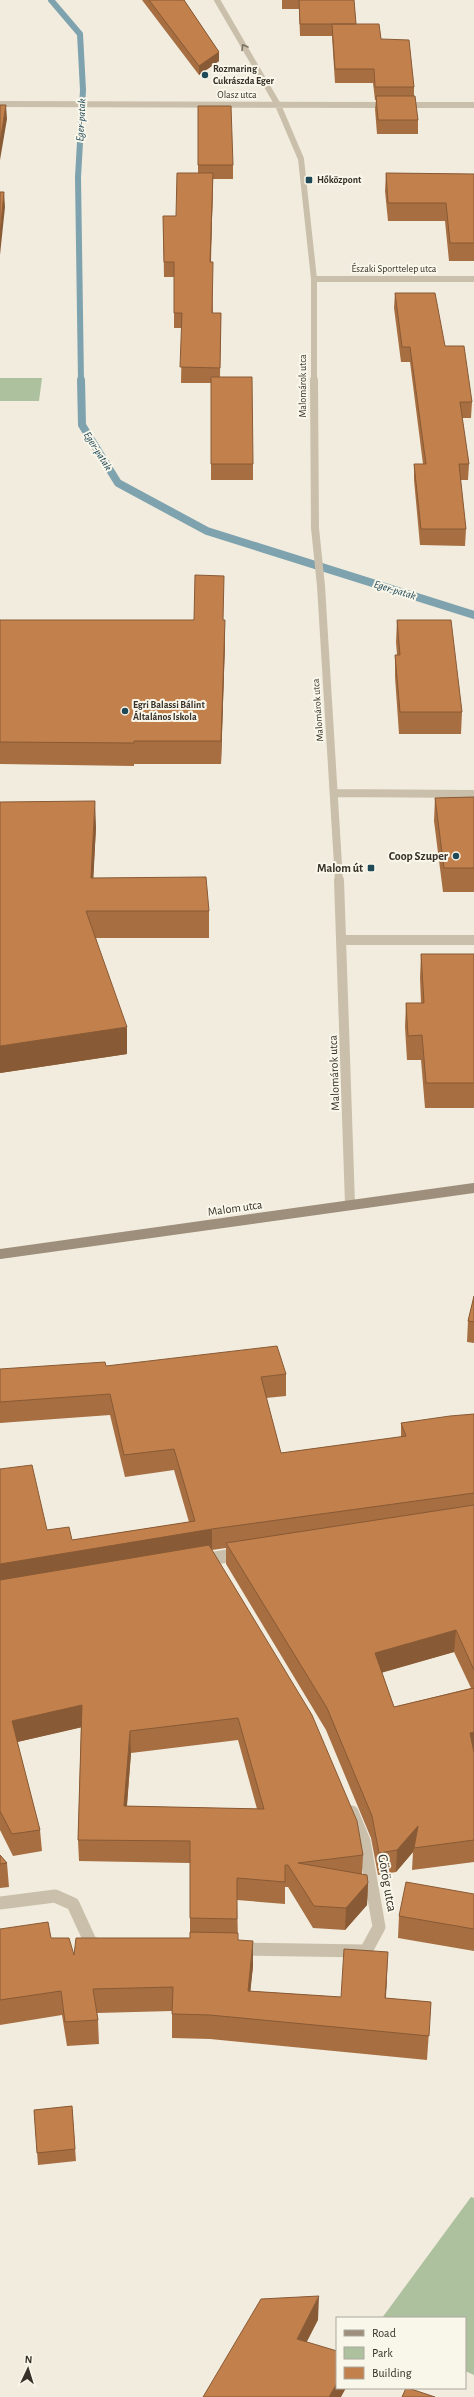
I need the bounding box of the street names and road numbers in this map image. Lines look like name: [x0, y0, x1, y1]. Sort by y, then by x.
street label: Olasz utca: [217, 90, 257, 100]
street label: Északi Sporttelep utca: [352, 262, 437, 274]
street label: Malomárok utca: [298, 354, 308, 418]
street label: Malomárok utca: [311, 678, 325, 742]
street label: Malomárok utca: [327, 1035, 341, 1111]
street label: Malom utca: [207, 1198, 264, 1218]
street label: Görög utca: [375, 1853, 399, 1914]

